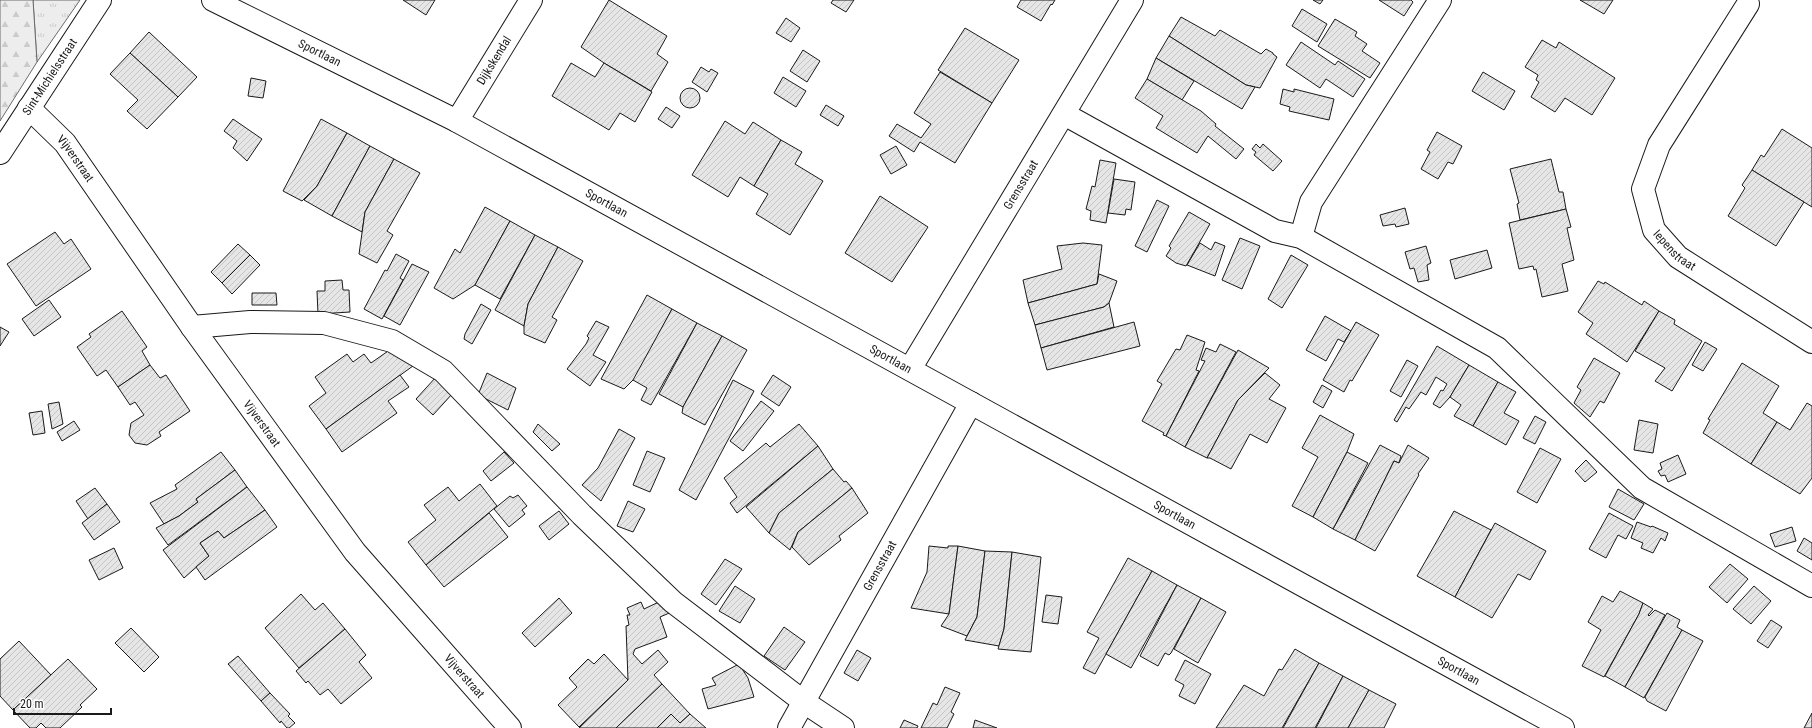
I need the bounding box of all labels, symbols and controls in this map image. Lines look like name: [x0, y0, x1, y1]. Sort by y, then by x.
street label: Dijkskendal: [474, 34, 514, 87]
street label: Sint-Michielsstraat: [20, 35, 80, 118]
street label: Sportlaan: [296, 36, 343, 69]
street label: Vijverstraat: [54, 132, 97, 185]
street label: Grensstraat: [1001, 157, 1041, 212]
street label: Sportlaan: [583, 186, 630, 220]
street label: Iepenstraat: [1650, 227, 1699, 274]
street label: Sportlaan: [867, 342, 914, 376]
street label: Vijverstraat: [240, 398, 284, 450]
street label: Sportlaan: [1151, 498, 1198, 532]
street label: Grensstraat: [860, 538, 900, 593]
street label: Vijverstraat: [441, 651, 488, 701]
street label: Sportlaan: [1435, 654, 1482, 688]
scale bar: [14, 690, 111, 716]
text: 20 m: [20, 697, 44, 711]

